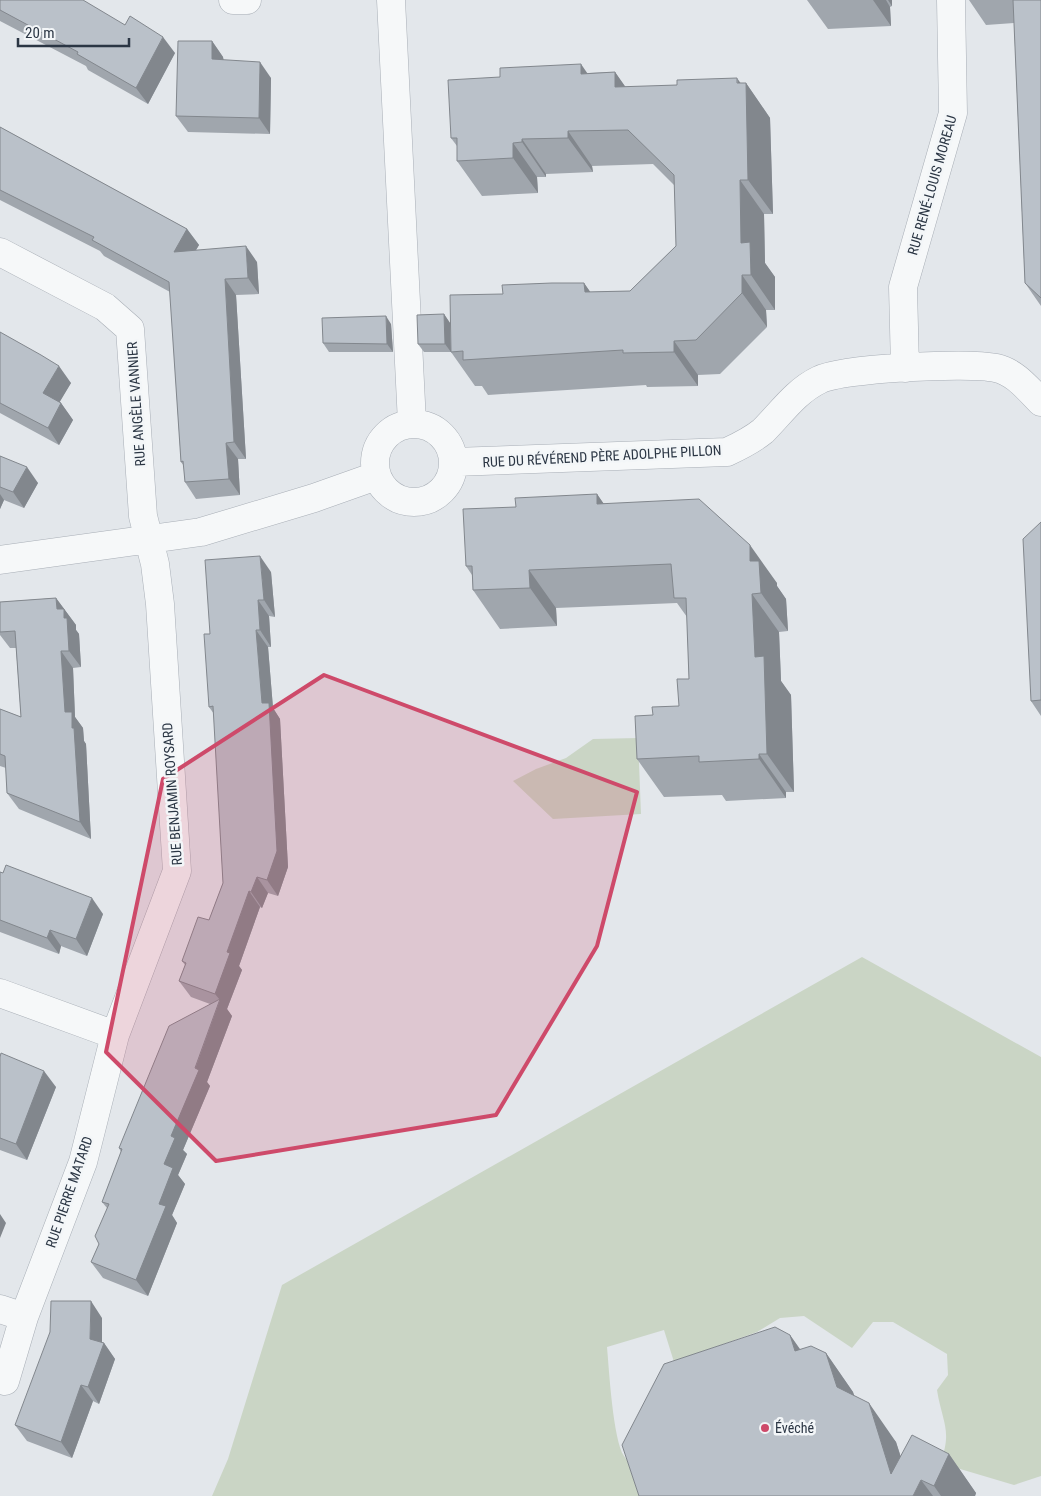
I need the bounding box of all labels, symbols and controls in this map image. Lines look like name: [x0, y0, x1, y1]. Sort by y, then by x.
scale bar: [18, 15, 129, 47]
text: 20 m: [25, 24, 55, 42]
street label: RUE RENÉ-LOUIS MOREAU: [903, 113, 960, 257]
street label: RUE ANGÈLE VANNIER: [123, 341, 148, 467]
street label: RUE DU RÉVÉREND PÈRE ADOLPHE PILLON: [482, 441, 722, 470]
street label: RUE BENJAMIN ROYSARD: [159, 722, 185, 866]
street label: RUE PIERRE MATARD: [42, 1134, 96, 1250]
place label: Évéché: [775, 1419, 814, 1436]
marker: Évéché: [759, 1422, 771, 1434]

